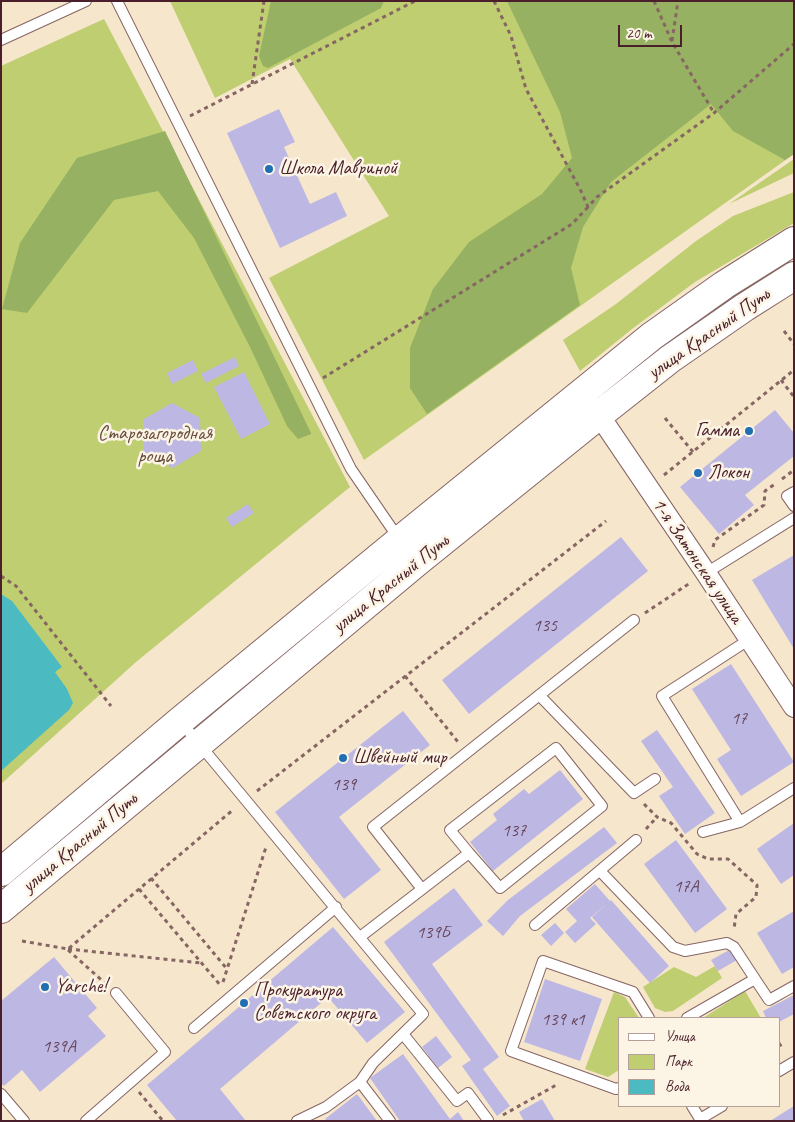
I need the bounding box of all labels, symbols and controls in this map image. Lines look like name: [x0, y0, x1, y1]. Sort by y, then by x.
scale bar: [620, 15, 684, 47]
text: 20 m: [626, 24, 652, 43]
place label: Школа Мавриной: [279, 157, 397, 181]
marker: Школа Мавриной: [263, 163, 275, 175]
street label: улица Красный Путь: [643, 283, 775, 385]
place label: Гамма: [695, 419, 739, 443]
park label: Старозагородная роща: [98, 422, 212, 469]
marker: Гамма: [743, 425, 755, 437]
place label: Локон: [708, 461, 749, 485]
marker: Локон: [692, 467, 704, 479]
street label: 1-я Затонская улица: [646, 494, 748, 628]
street label: улица Красный Путь: [328, 530, 454, 638]
house number: 135: [533, 615, 557, 637]
house number: 17: [731, 708, 747, 730]
place label: Швейный мир: [353, 746, 447, 770]
marker: Швейный мир: [337, 752, 349, 764]
house number: 139: [332, 774, 356, 796]
street label: улица Красный Путь: [17, 788, 143, 898]
house number: 137: [502, 820, 526, 842]
house number: 17А: [673, 876, 699, 898]
house number: 139Б: [416, 922, 450, 944]
place label: Yarche!: [55, 975, 106, 999]
place label: Прокуратура Советского округа: [254, 979, 376, 1026]
marker: Yarche!: [39, 981, 51, 993]
marker: Прокуратура Советского округа: [238, 997, 250, 1009]
house number: 139 к1: [541, 1009, 585, 1031]
legend: [618, 1017, 780, 1107]
text: Улица: [665, 1027, 695, 1046]
house number: 139А: [42, 1036, 76, 1058]
text: Парк: [665, 1052, 692, 1071]
text: Вода: [665, 1077, 689, 1096]

